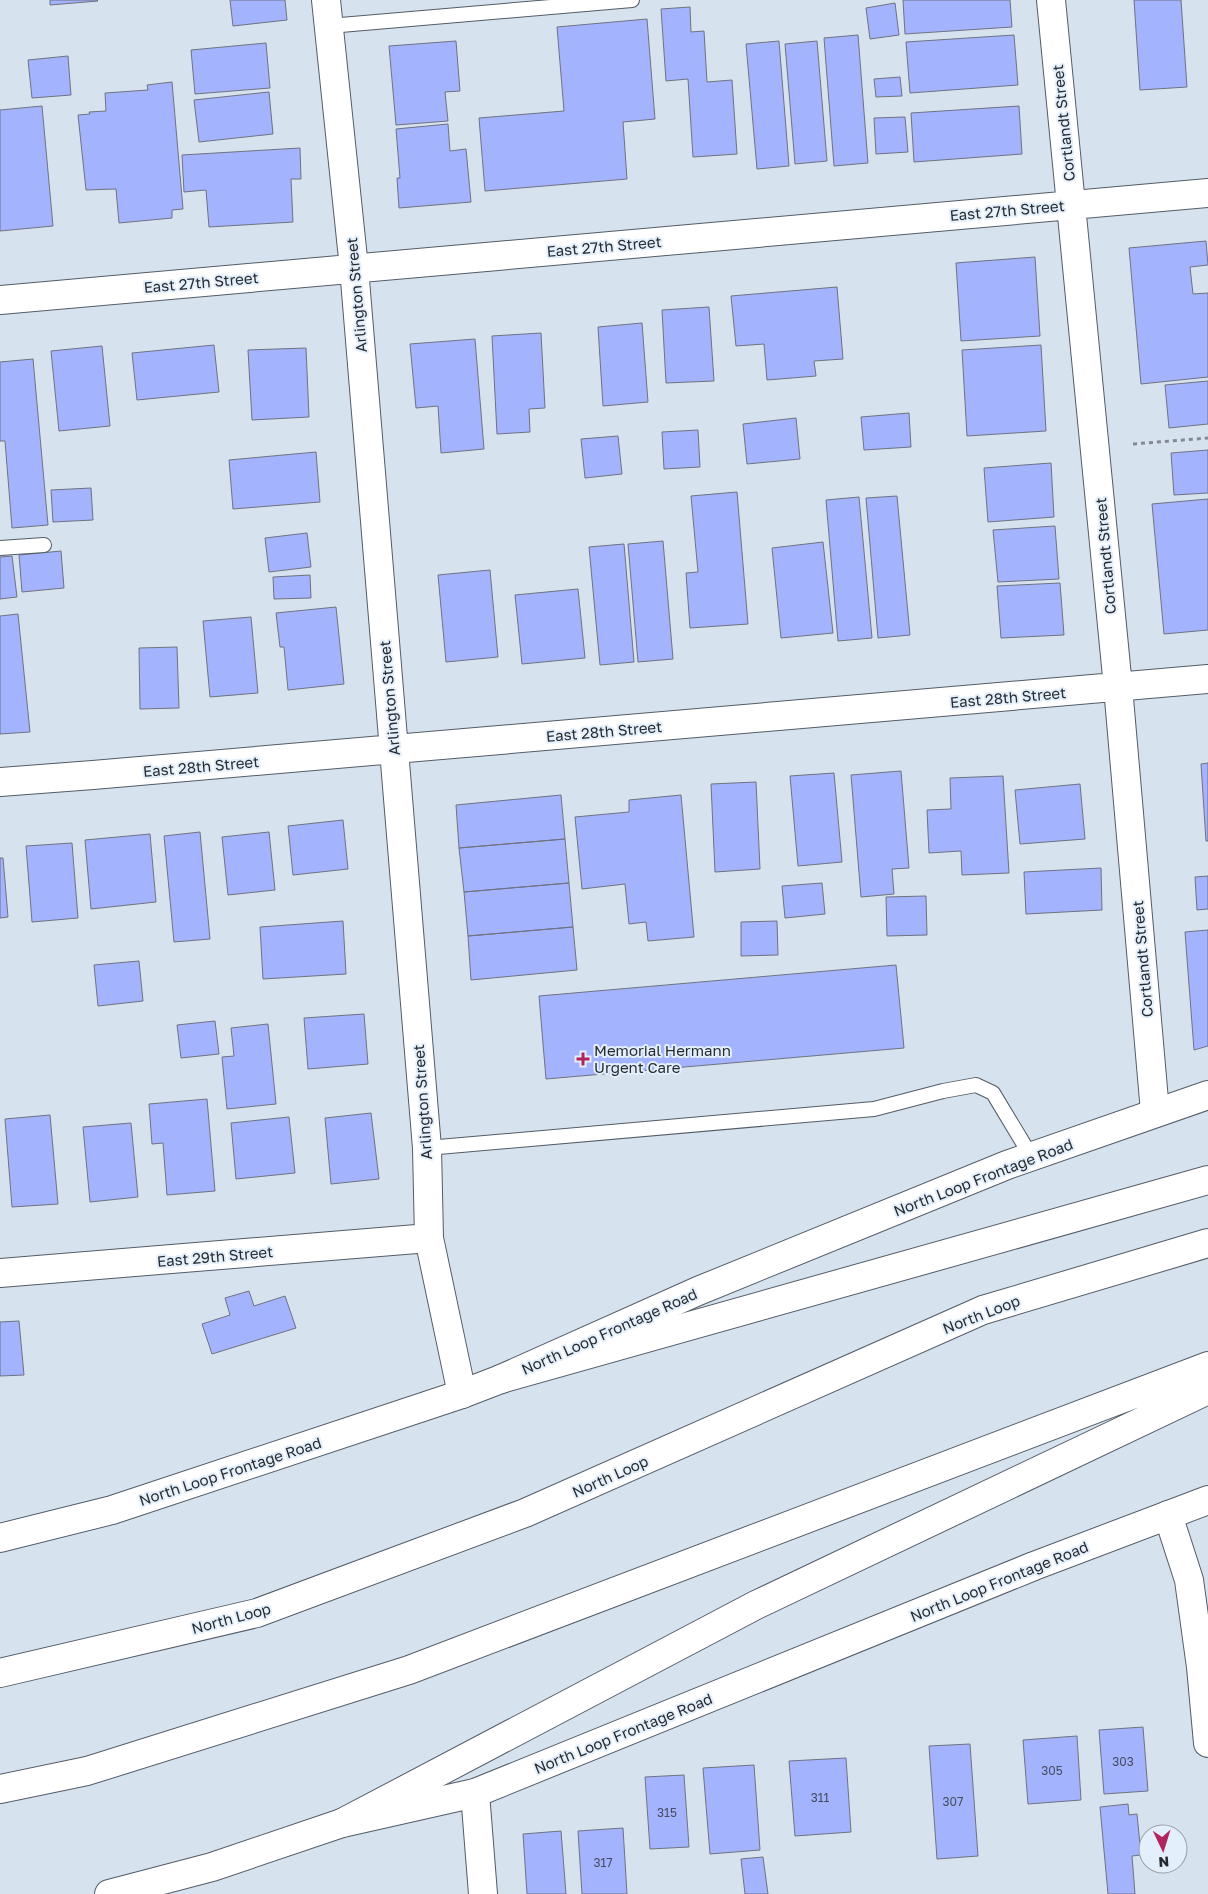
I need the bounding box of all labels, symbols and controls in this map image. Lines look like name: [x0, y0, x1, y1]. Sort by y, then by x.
street label: Cortlandt Street: [1048, 64, 1078, 182]
street label: East 27th Street: [949, 196, 1065, 224]
street label: East 27th Street: [546, 232, 662, 260]
street label: Arlington Street: [342, 237, 370, 353]
street label: East 27th Street: [143, 268, 259, 296]
street label: Cortlandt Street: [1091, 497, 1119, 615]
street label: Arlington Street: [375, 640, 403, 756]
street label: East 28th Street: [949, 683, 1067, 711]
street label: East 28th Street: [545, 717, 663, 745]
street label: East 28th Street: [142, 752, 260, 780]
street label: Cortlandt Street: [1128, 900, 1156, 1018]
place label: Memorial Hermann Urgent Care: [594, 1041, 731, 1076]
street label: Arlington Street: [409, 1044, 435, 1160]
marker: Memorial Hermann Urgent Care: [576, 1052, 590, 1066]
street label: North Loop Frontage Road: [891, 1134, 1075, 1220]
street label: East 29th Street: [156, 1242, 274, 1270]
street label: North Loop Frontage Road: [518, 1284, 700, 1378]
street label: North Loop: [940, 1291, 1022, 1337]
street label: North Loop Frontage Road: [137, 1433, 323, 1509]
street label: North Loop: [569, 1451, 651, 1501]
street label: North Loop Frontage Road: [907, 1537, 1091, 1625]
street label: North Loop: [189, 1599, 273, 1637]
street label: North Loop Frontage Road: [531, 1689, 715, 1777]
house number: 303: [1112, 1754, 1134, 1769]
house number: 305: [1041, 1763, 1063, 1778]
house number: 311: [811, 1790, 830, 1805]
house number: 307: [943, 1794, 963, 1809]
house number: 315: [657, 1805, 677, 1820]
north arrow: [1138, 1824, 1188, 1874]
text: N: [1158, 1854, 1170, 1871]
house number: 317: [593, 1855, 613, 1870]

